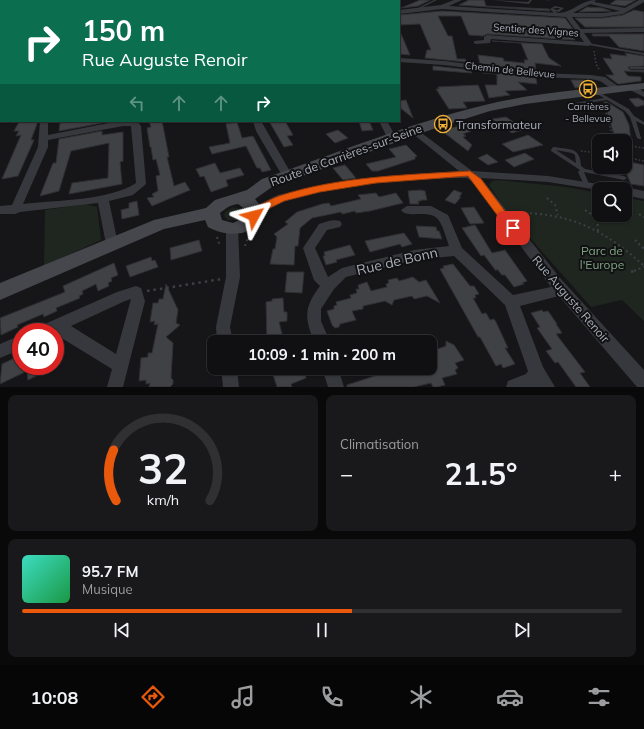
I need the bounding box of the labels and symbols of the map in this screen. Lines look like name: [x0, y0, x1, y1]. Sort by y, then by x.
street label: Sentier des Vignes: [493, 21, 579, 39]
street label: Chemin de Bellevue: [464, 59, 556, 81]
bus stop icon: Carrières - Bellevue: [578, 79, 598, 99]
place label: Carrières - Bellevue: [565, 100, 611, 125]
bus stop icon: Transformateur: [433, 114, 453, 134]
place label: Transformateur: [456, 117, 542, 132]
street label: Route de Carrières-sur-Seine: [268, 121, 424, 189]
position arrow: [233, 195, 275, 237]
pin: [496, 211, 530, 245]
street label: Rue de Bonn: [355, 243, 439, 279]
park label: Parc de l'Europe: [580, 243, 624, 272]
street label: Rue Auguste Renoir: [529, 252, 613, 346]
speed limit sign: 40: [12, 323, 64, 375]

